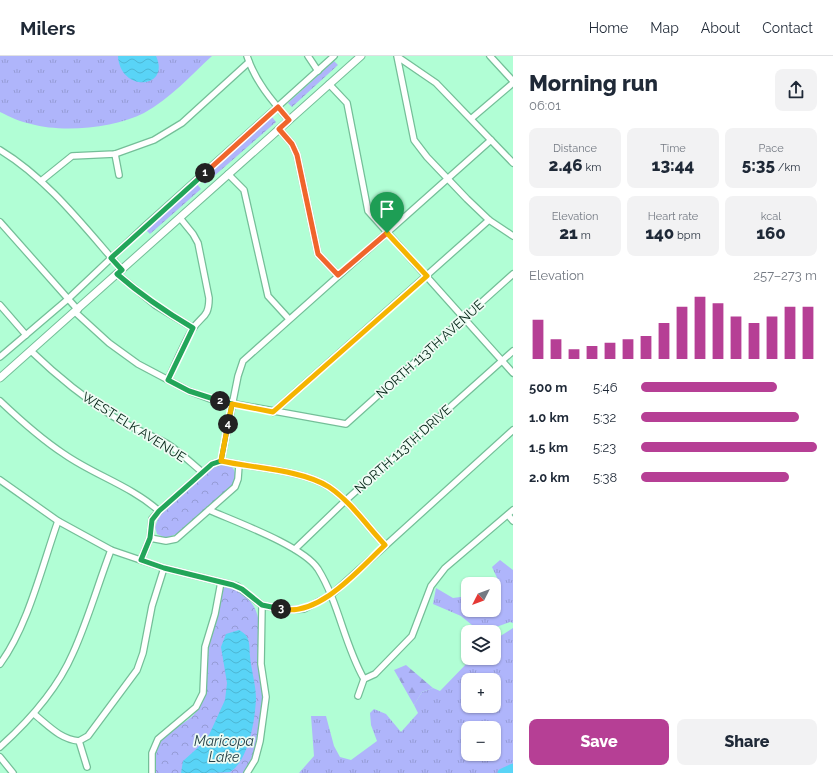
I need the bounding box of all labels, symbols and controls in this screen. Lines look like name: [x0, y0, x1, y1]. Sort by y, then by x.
text: Milers: [20, 17, 75, 39]
text: Home: [589, 20, 628, 36]
text: Map: [650, 20, 679, 36]
text: About: [701, 20, 740, 36]
text: Contact: [762, 20, 813, 36]
button: share: [775, 69, 817, 111]
text: Morning run: [529, 70, 658, 96]
text: 06:01: [529, 98, 561, 113]
text: Distance: [553, 142, 597, 155]
text: Time: [660, 142, 686, 155]
text: Pace: [758, 142, 784, 155]
text: 2.46: [549, 155, 583, 175]
text: 13:44: [652, 155, 694, 175]
text: 5:35: [742, 155, 775, 175]
text: km: [583, 161, 601, 174]
text: /km: [775, 161, 800, 174]
pin: 1: [195, 163, 215, 183]
text: 1: [202, 166, 208, 179]
pin: [370, 192, 404, 233]
icon: arrive: [376, 198, 398, 220]
text: Elevation: [552, 210, 598, 223]
text: Heart rate: [648, 210, 698, 223]
text: kcal: [761, 210, 781, 223]
text: 21: [559, 223, 578, 243]
text: 140: [645, 223, 674, 243]
text: 160: [756, 223, 786, 243]
text: m: [578, 229, 591, 242]
text: bpm: [674, 229, 701, 242]
text: Elevation: [529, 268, 584, 283]
text: 257–273 m: [753, 268, 817, 283]
street label: NORTH 113TH AVENUE: [373, 297, 487, 401]
text: 500 m: [529, 380, 567, 395]
text: 5:46: [593, 380, 617, 395]
street label: WEST ELK AVENUE: [79, 389, 189, 465]
pin: 2: [210, 391, 230, 411]
text: 2: [217, 394, 223, 407]
street label: NORTH 113TH DRIVE: [352, 402, 454, 496]
text: 1.0 km: [529, 410, 569, 425]
text: 5:32: [593, 410, 616, 425]
pin: 4: [218, 414, 238, 434]
text: 4: [225, 417, 231, 430]
text: 1.5 km: [529, 440, 568, 455]
text: 5:23: [593, 440, 616, 455]
text: 2.0 km: [529, 470, 570, 485]
text: 5:38: [593, 470, 617, 485]
north arrow: [461, 577, 501, 617]
map controls: [461, 577, 501, 761]
pin: 3: [271, 599, 291, 619]
text: 3: [278, 602, 284, 615]
button: layers: [461, 625, 501, 665]
button: +: [461, 673, 501, 713]
button: Save: [529, 719, 669, 765]
button: Share: [677, 719, 817, 765]
button: −: [461, 721, 501, 761]
water label: Maricopa Lake: [194, 733, 254, 765]

